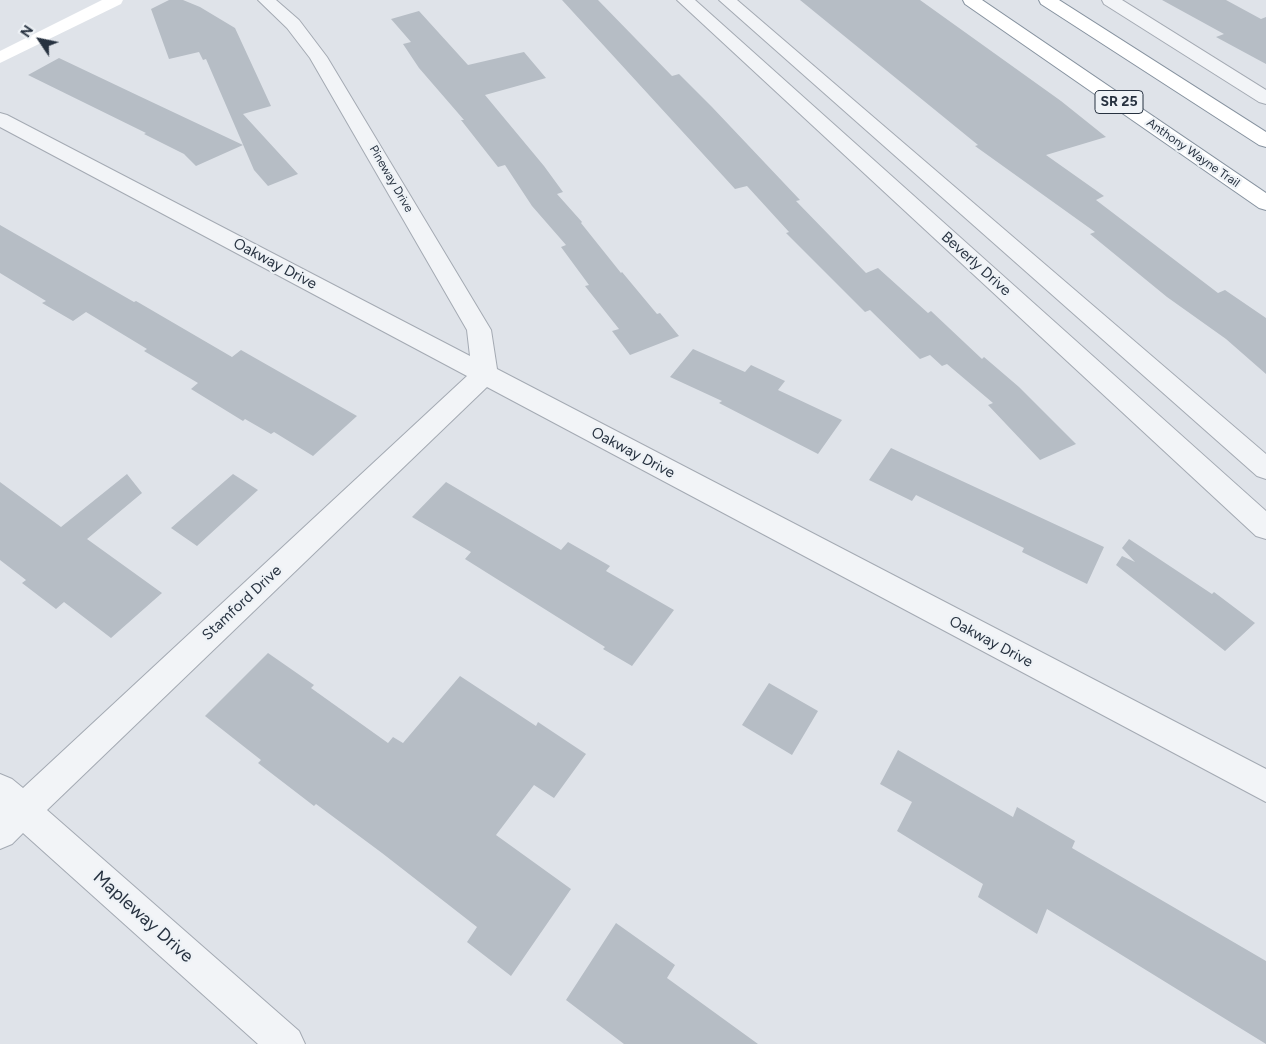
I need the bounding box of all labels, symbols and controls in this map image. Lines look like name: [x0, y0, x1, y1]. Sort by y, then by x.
north arrow: [15, 15, 65, 65]
text: N: [17, 22, 37, 41]
road number: SR 25: [1095, 90, 1143, 114]
street label: Anthony Wayne Trail: [1144, 116, 1242, 190]
street label: Pineway Drive: [366, 143, 416, 215]
street label: Beverly Drive: [937, 228, 1015, 300]
street label: Oakway Drive: [230, 234, 320, 294]
street label: Oakway Drive: [588, 423, 678, 483]
street label: Stamford Drive: [199, 562, 285, 644]
street label: Oakway Drive: [946, 612, 1036, 672]
street label: Mapleway Drive: [89, 866, 197, 968]

